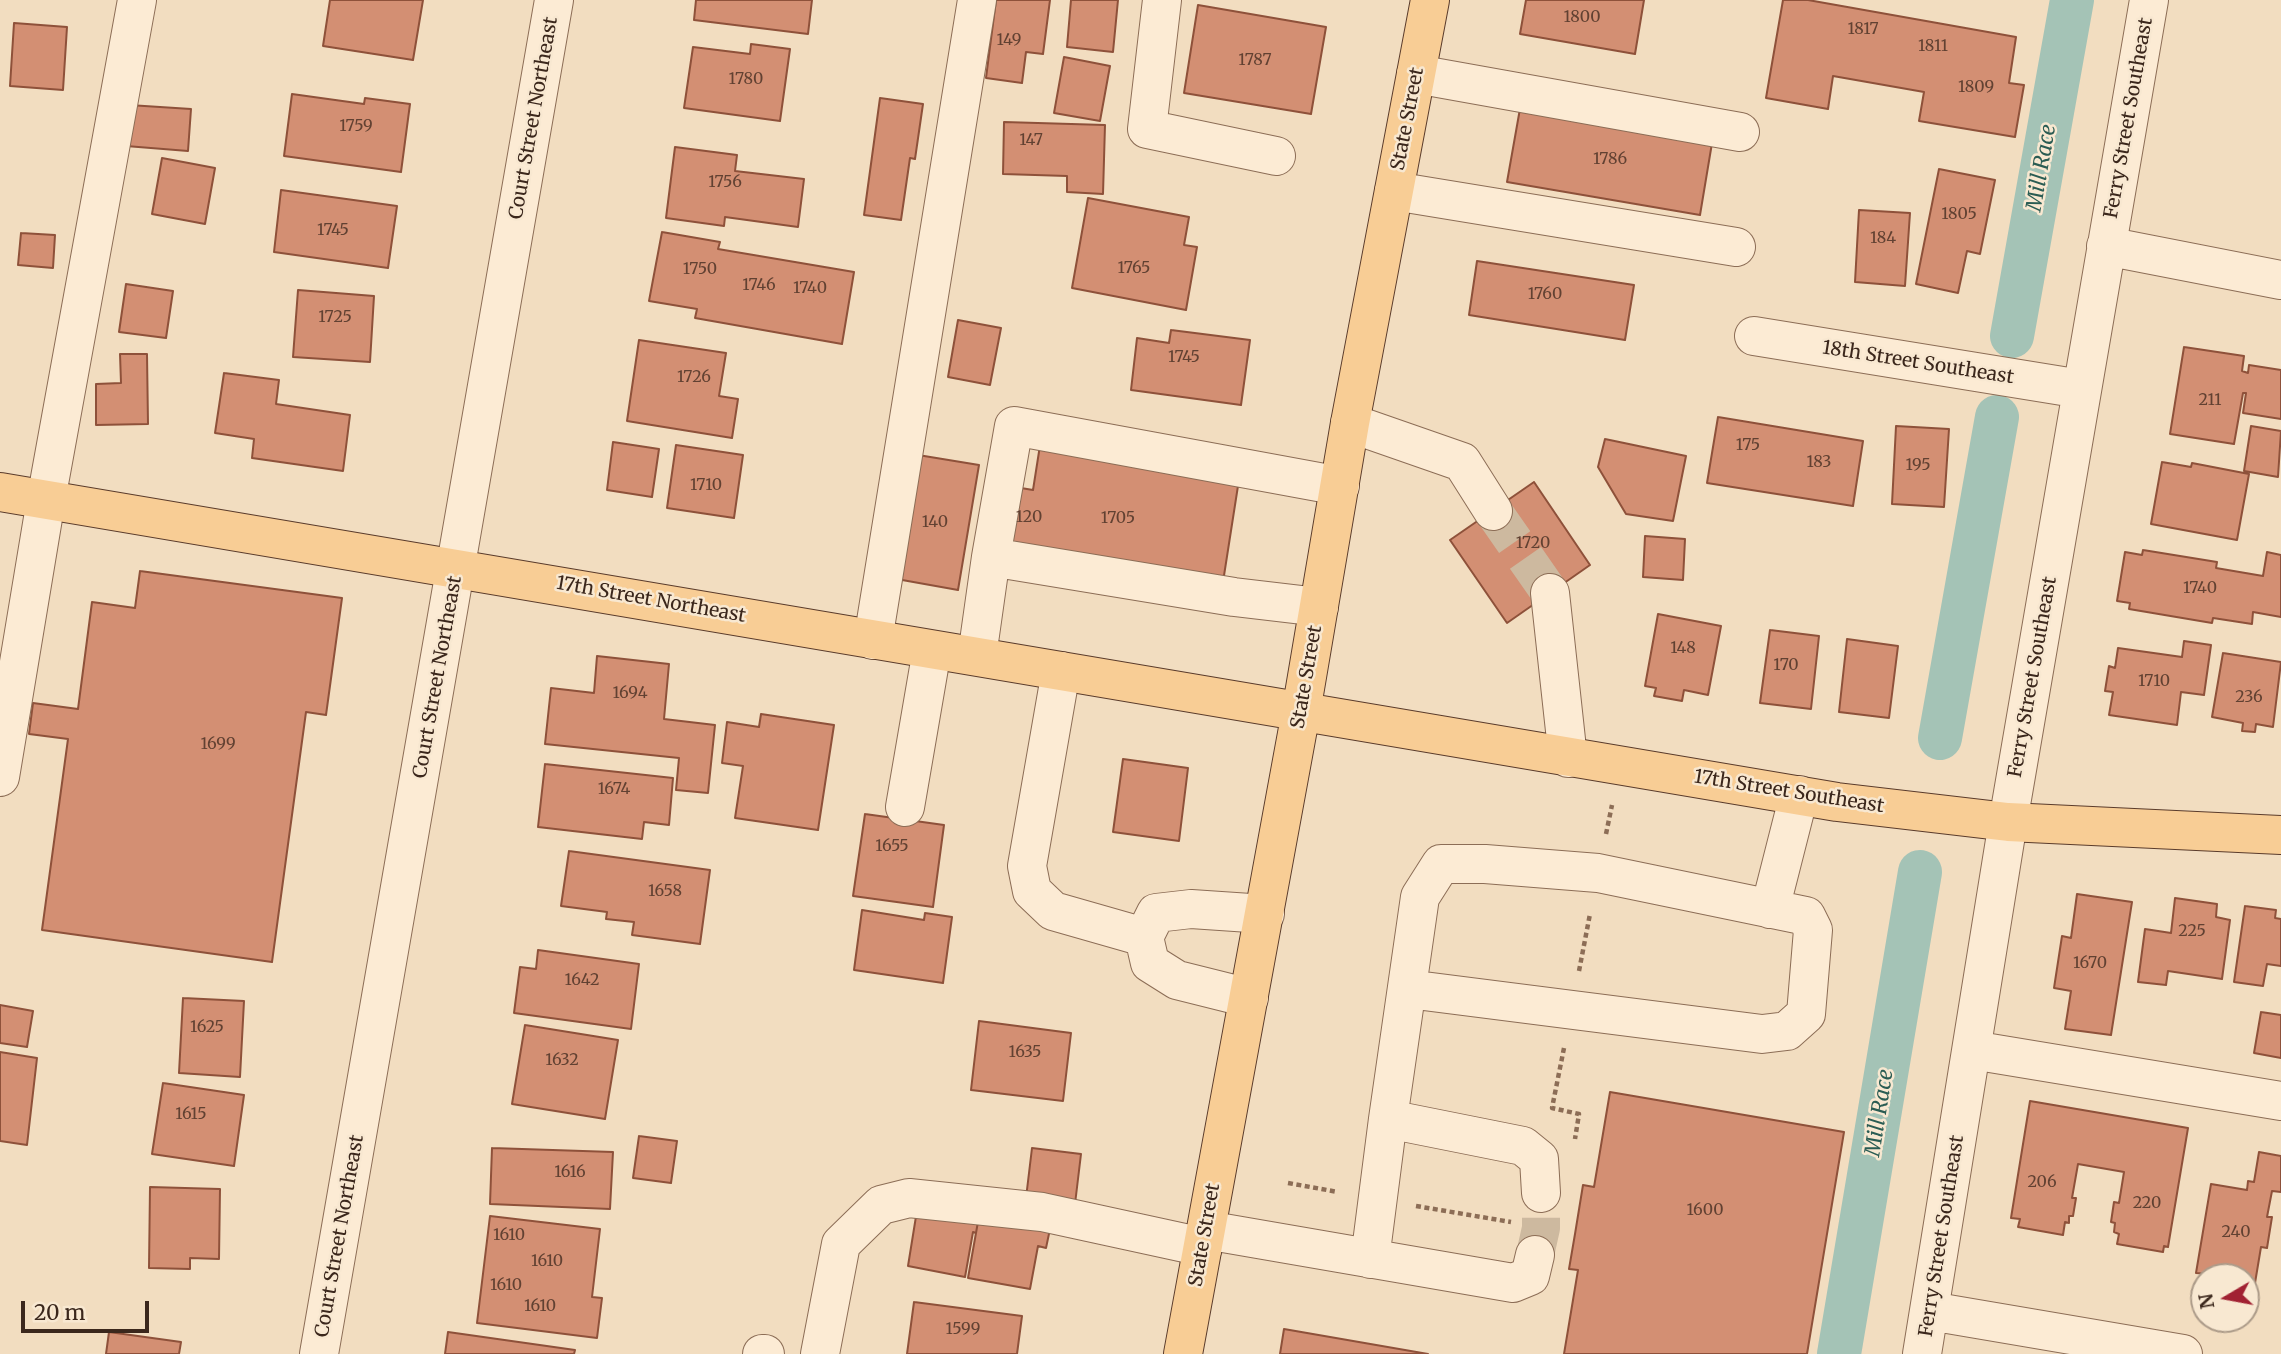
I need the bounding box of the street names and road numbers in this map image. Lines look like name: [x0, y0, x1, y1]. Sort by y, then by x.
street label: Court Street Northeast: [505, 15, 563, 221]
street label: Ferry Street Southeast: [2100, 16, 2158, 220]
street label: State Street: [1387, 66, 1429, 172]
street label: 18th Street Southeast: [1821, 337, 2015, 389]
street label: 17th Street Northeast: [554, 572, 748, 628]
street label: Court Street Northeast: [409, 574, 467, 780]
street label: Ferry Street Southeast: [2004, 575, 2062, 779]
street label: State Street: [1287, 624, 1327, 730]
street label: 17th Street Southeast: [1692, 766, 1886, 818]
street label: Court Street Northeast: [311, 1133, 369, 1339]
street label: Ferry Street Southeast: [1915, 1134, 1969, 1338]
street label: State Street: [1185, 1182, 1225, 1288]

